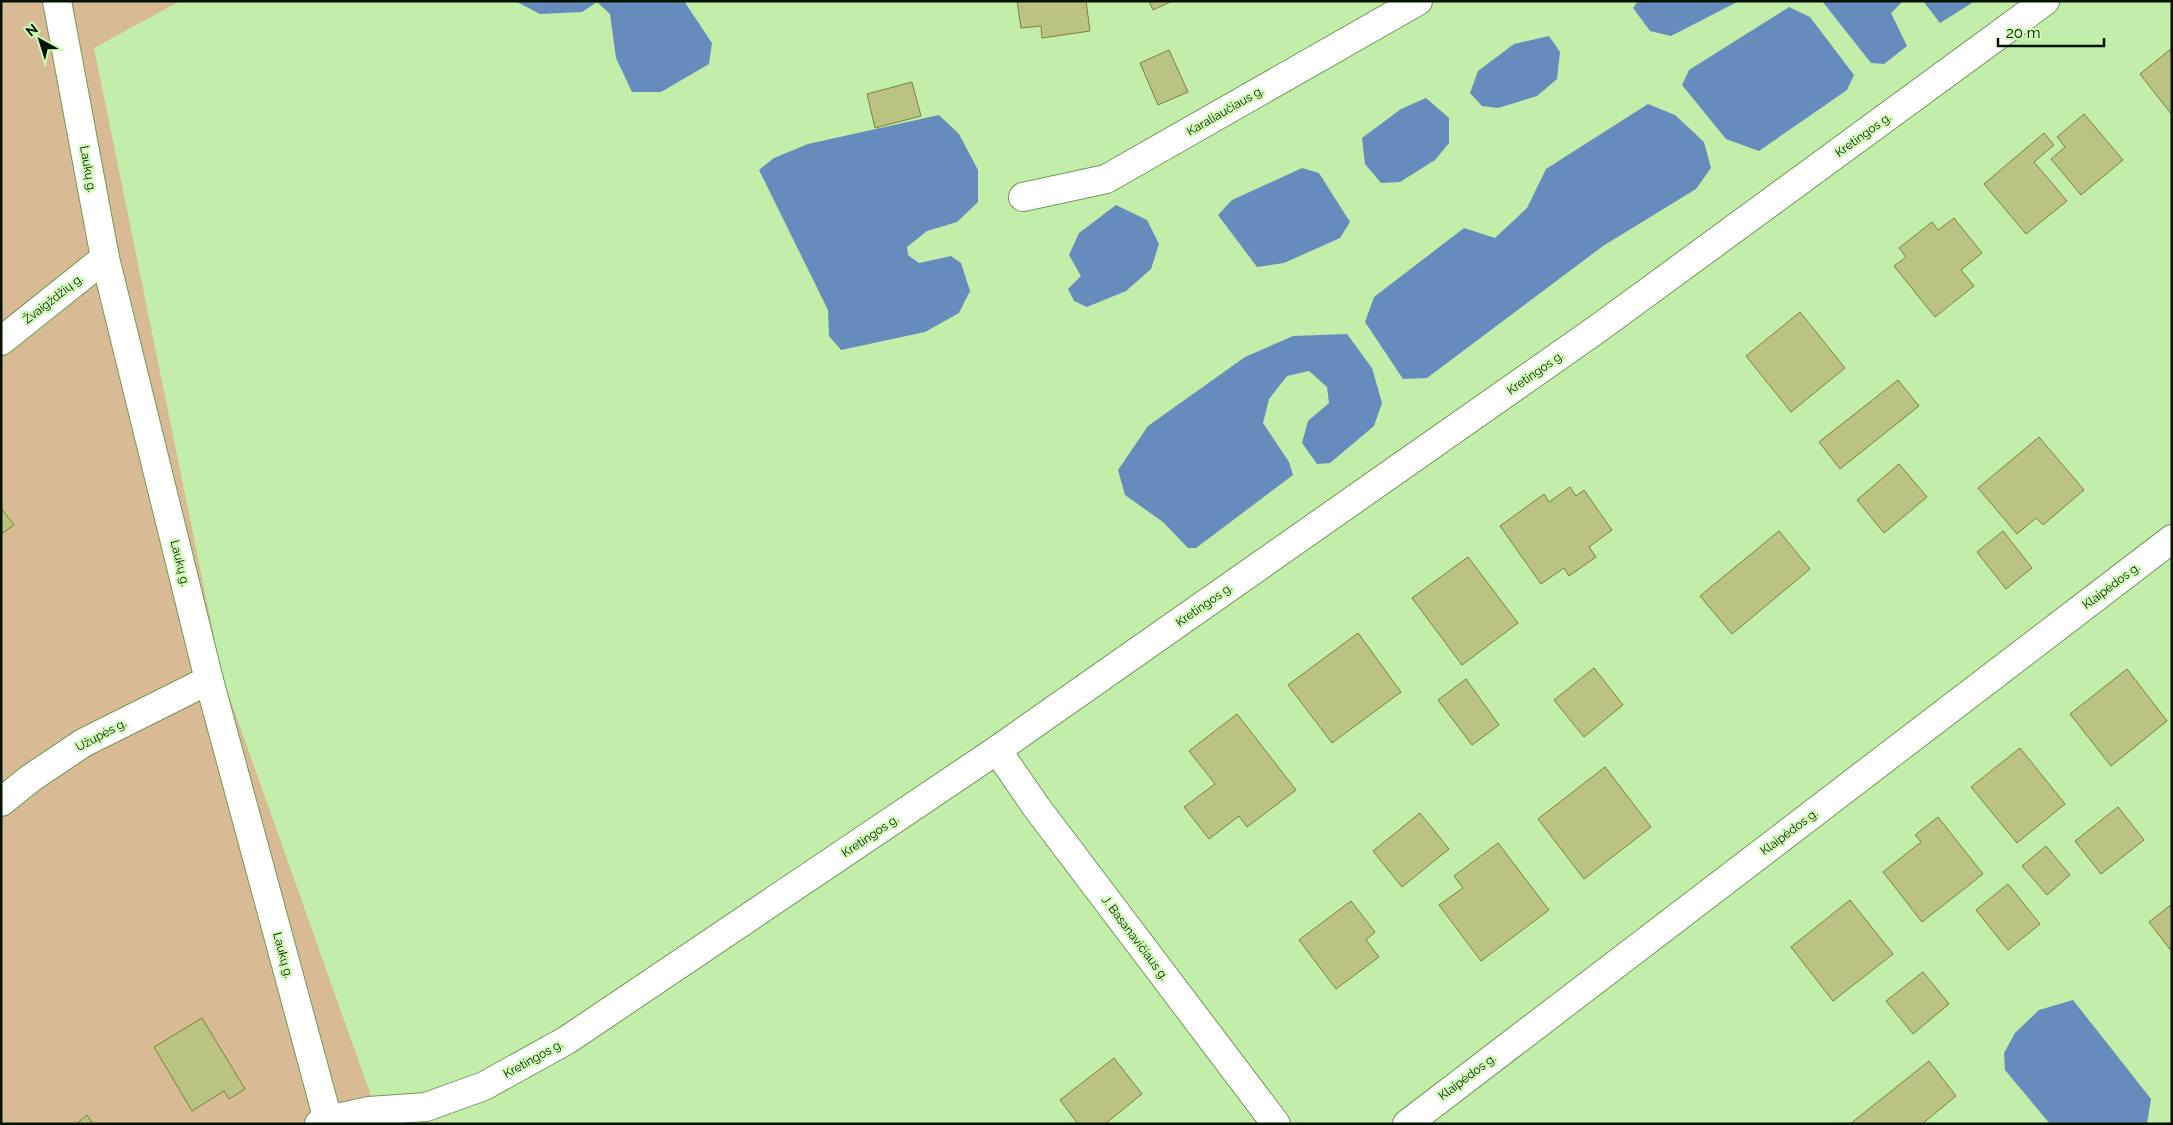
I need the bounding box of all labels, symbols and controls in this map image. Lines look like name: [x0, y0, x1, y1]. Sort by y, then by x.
north arrow: [15, 15, 65, 65]
scale bar: [1998, 15, 2104, 47]
text: N: [23, 20, 41, 39]
text: 20 m: [2006, 24, 2041, 42]
street label: Karaliaučiaus g.: [1184, 83, 1266, 139]
street label: Kretingos g.: [1832, 110, 1894, 160]
street label: Laukų g.: [77, 145, 99, 193]
street label: Žvaigždžių g.: [20, 271, 86, 327]
street label: Kretingos g.: [1504, 348, 1566, 398]
street label: Laukų g.: [168, 539, 192, 587]
street label: Klaipėdos g.: [2080, 560, 2142, 612]
street label: Kretingos g.: [1173, 580, 1235, 630]
street label: Užupės g.: [73, 716, 129, 754]
street label: Klaipėdos g.: [1758, 806, 1820, 858]
street label: Kretingos g.: [839, 812, 901, 860]
street label: J. Basanavičiaus g.: [1099, 893, 1171, 983]
street label: Laukų g.: [270, 931, 296, 979]
street label: Kretingos g.: [501, 1037, 565, 1081]
street label: Klaipėdos g.: [1436, 1051, 1498, 1103]

